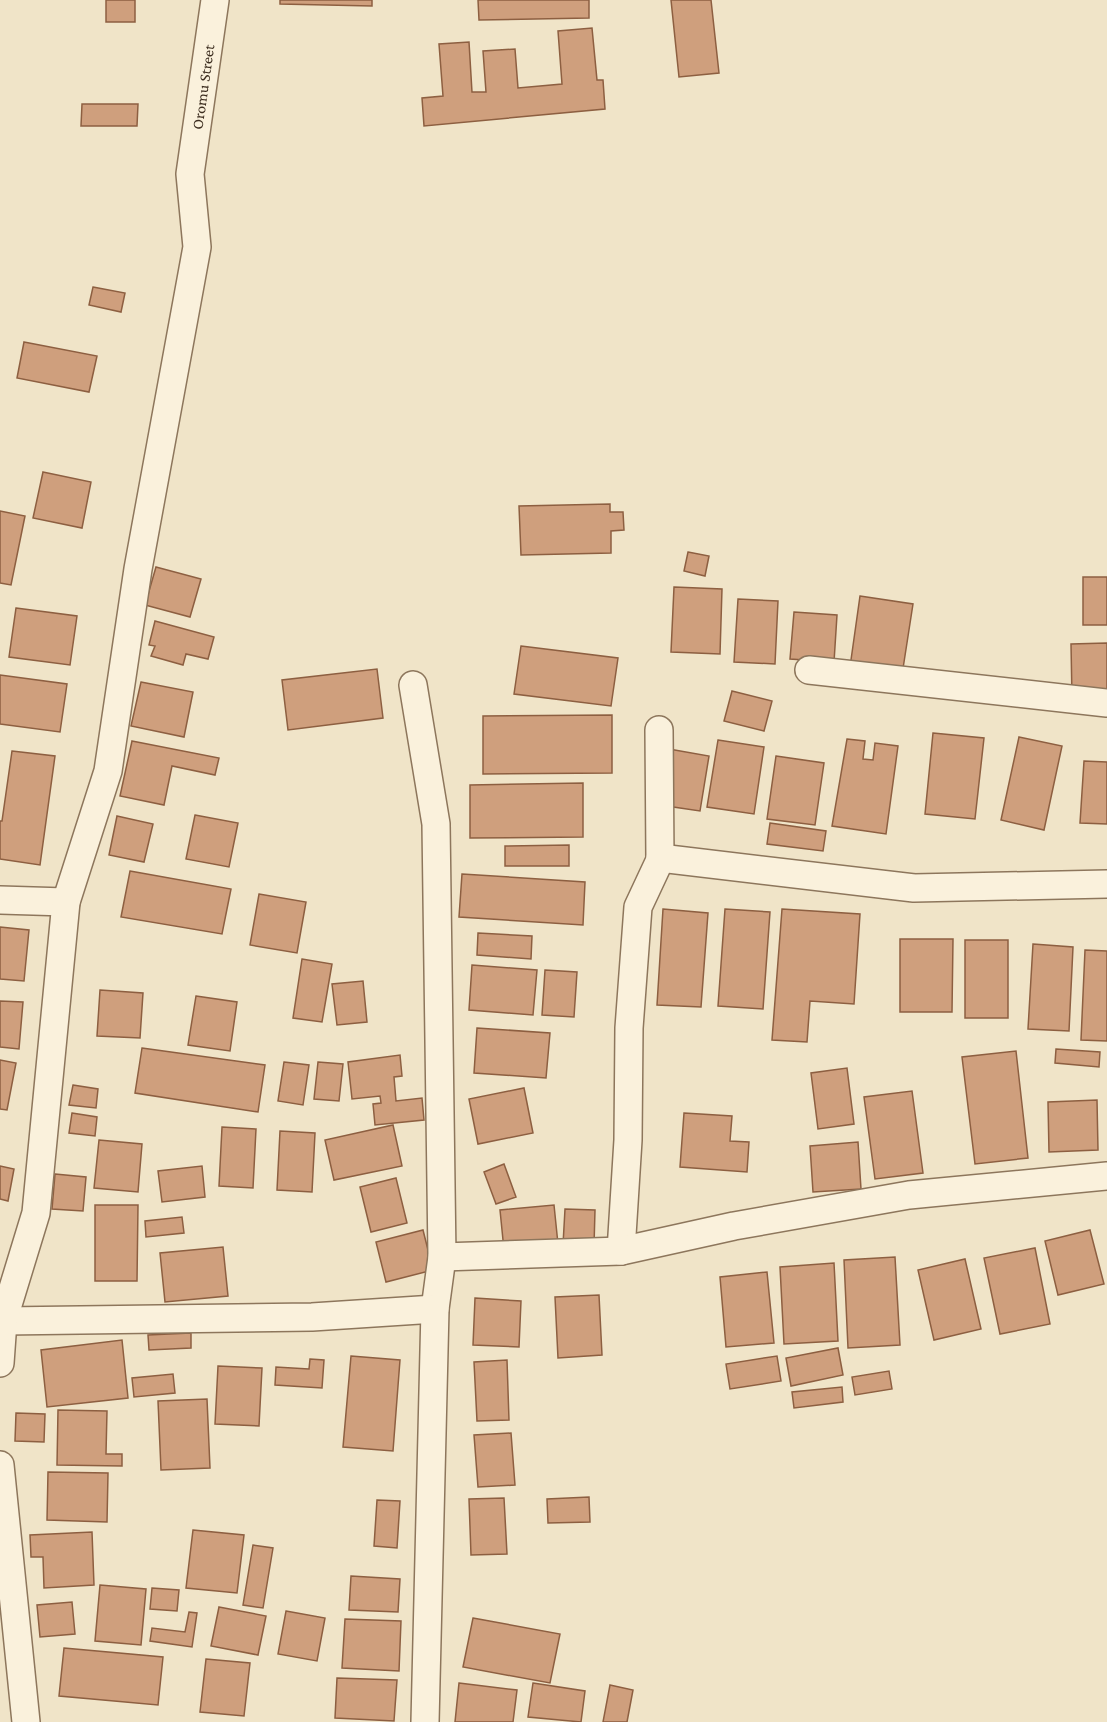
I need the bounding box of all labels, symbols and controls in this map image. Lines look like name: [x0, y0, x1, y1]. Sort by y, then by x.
street label: Oromu Street: [188, 43, 218, 131]

